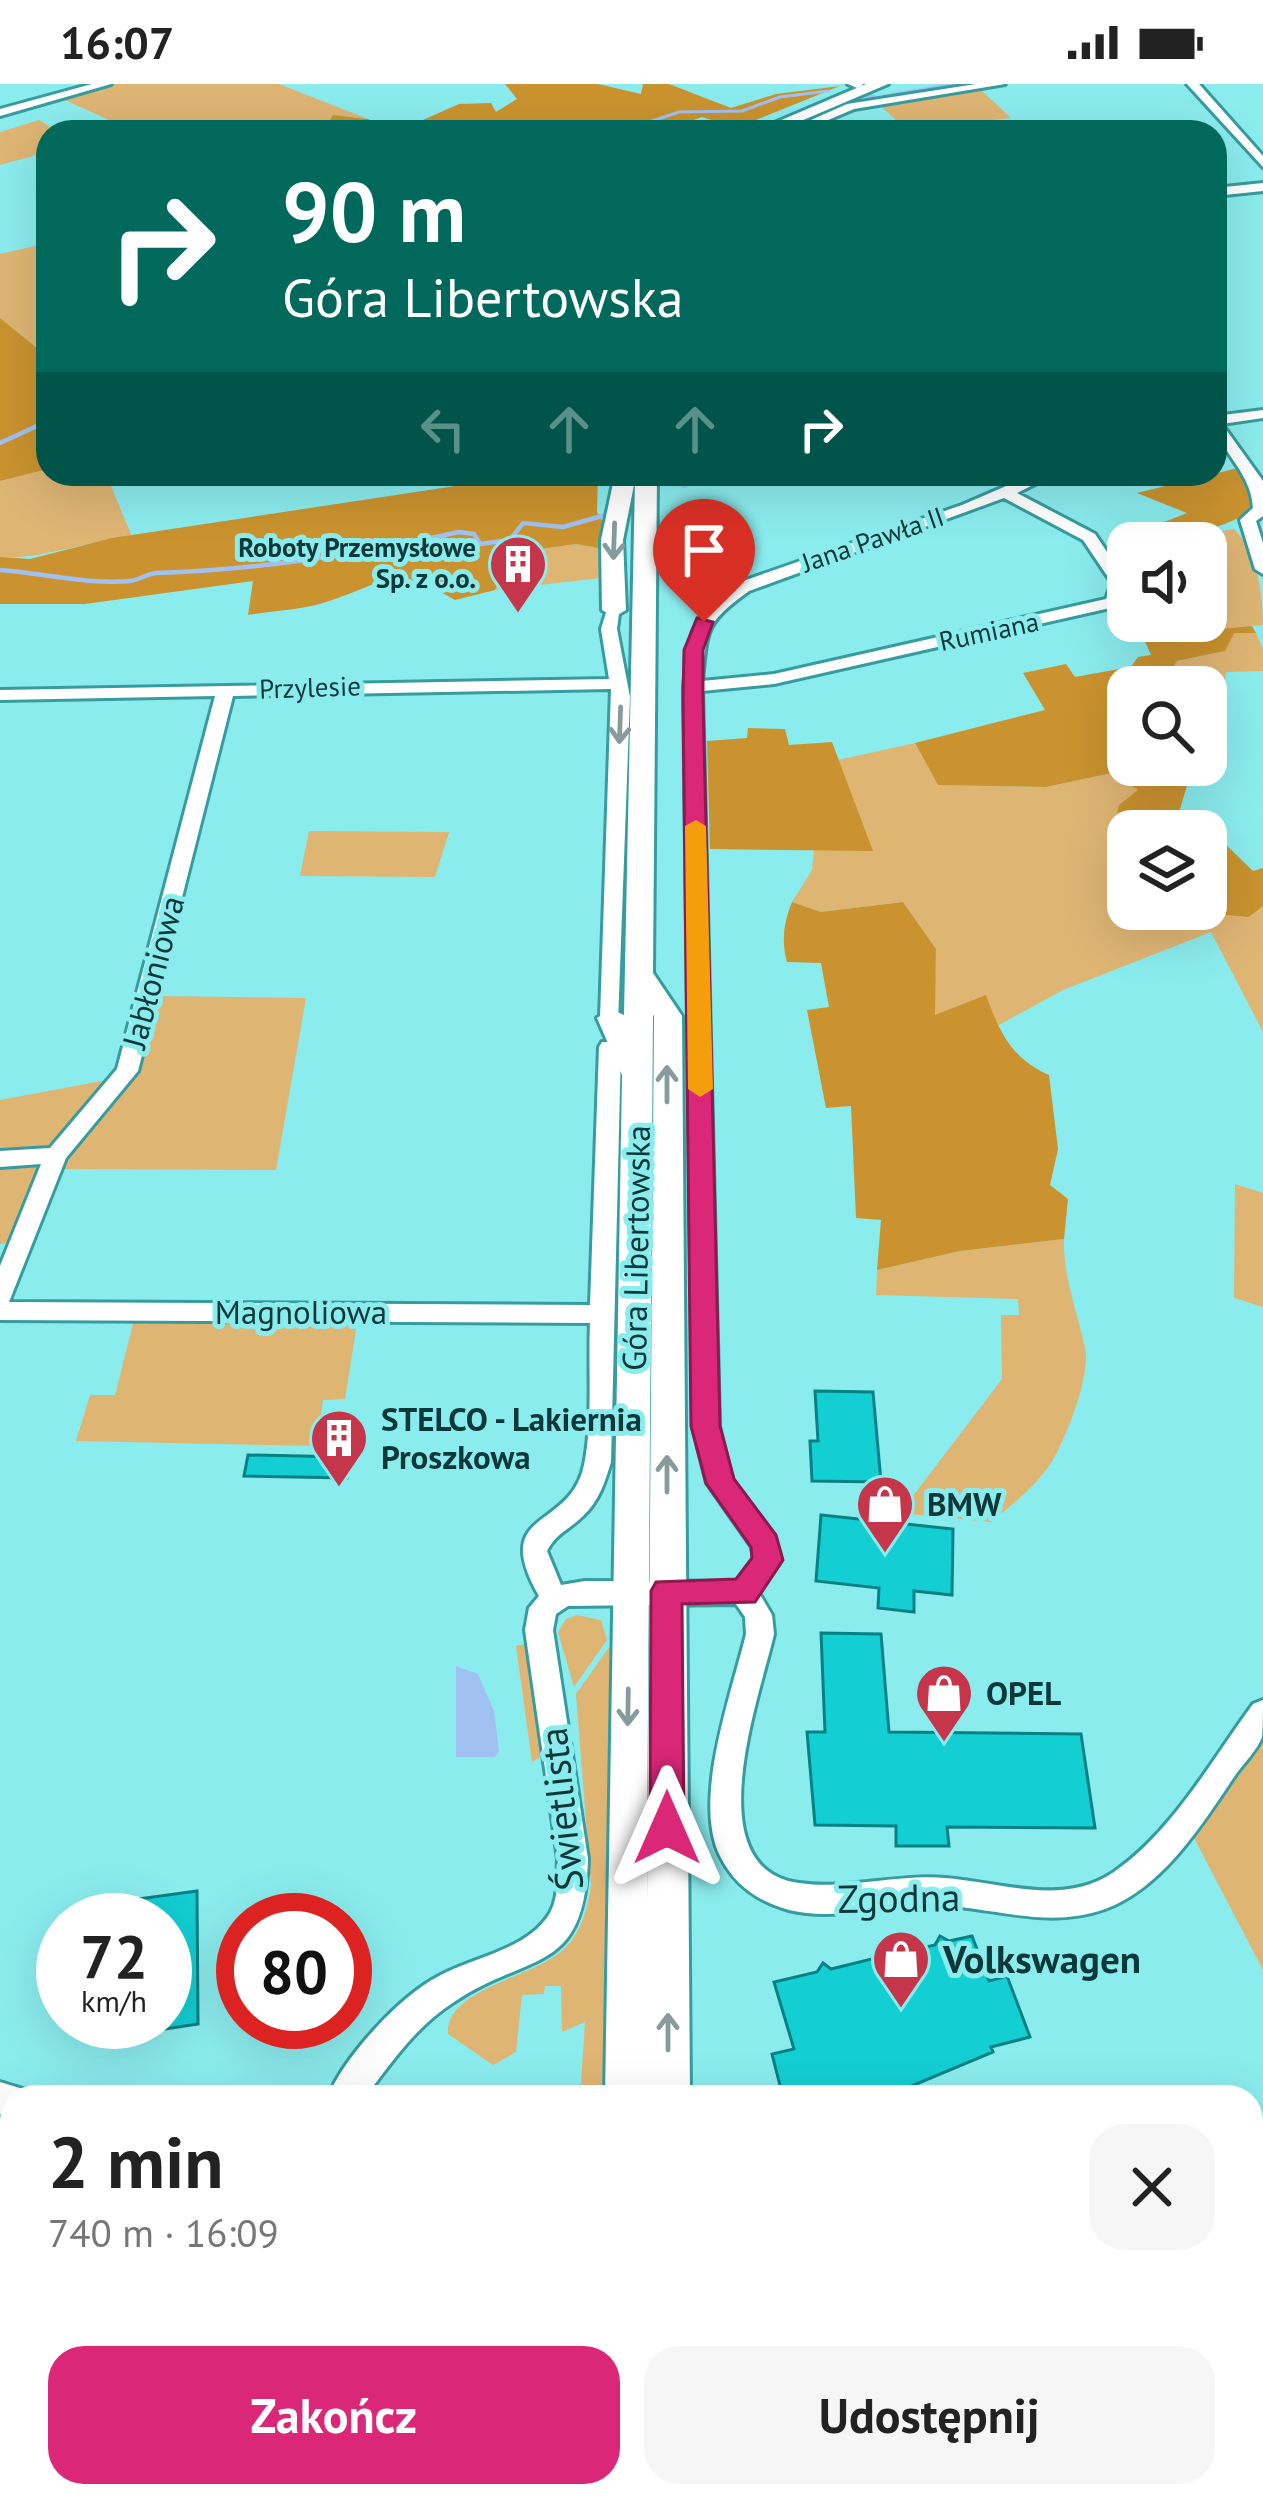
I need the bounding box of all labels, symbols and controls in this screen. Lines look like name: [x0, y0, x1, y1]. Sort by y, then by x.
text: 16:07: [60, 13, 174, 71]
text: 90 m: [282, 156, 466, 265]
icon: right: [84, 168, 240, 324]
text: Góra Libertowska: [282, 262, 684, 332]
icon: left: [410, 396, 476, 462]
icon: ahead: [536, 396, 602, 462]
icon: ahead: [662, 396, 728, 462]
icon: right: [788, 396, 854, 462]
pin: [653, 499, 755, 622]
street label: Jana Pawła II: [796, 499, 948, 580]
icon: arrive: [671, 517, 737, 583]
one-way arrow: [602, 521, 625, 560]
map controls: [1107, 522, 1227, 930]
button: sound: [1107, 522, 1227, 642]
place label: Roboty Przemysłowe Sp. z o.o.: [238, 530, 476, 595]
building icon: Roboty Przemysłowe Sp. z o.o.: [487, 533, 549, 615]
street label: Rumiana: [936, 604, 1042, 658]
button: search: [1107, 666, 1227, 786]
street label: Przylesie: [259, 668, 361, 706]
one-way arrow: [609, 705, 632, 744]
button: layers: [1107, 810, 1227, 930]
street label: Jabłoniowa: [111, 891, 193, 1055]
one-way arrow: [656, 1065, 678, 1104]
street label: Góra Libertowska: [612, 1125, 659, 1371]
street label: Magnoliowa: [215, 1290, 387, 1333]
place label: STELCO - Lakiernia Proszkowa: [381, 1397, 642, 1478]
building icon: STELCO - Lakiernia Proszkowa: [308, 1407, 370, 1489]
one-way arrow: [656, 1455, 678, 1494]
shop icon: BMW: [854, 1473, 916, 1555]
place label: BMW: [927, 1482, 1002, 1525]
shop icon: OPEL: [913, 1662, 975, 1744]
place label: OPEL: [986, 1671, 1061, 1714]
one-way arrow: [617, 1687, 640, 1726]
street label: Świetlista: [527, 1725, 594, 1893]
position arrow: [604, 1765, 730, 1891]
street label: Zgodna: [837, 1871, 961, 1924]
speed limit sign: 80: [216, 1893, 372, 2049]
text: 72: [80, 1917, 148, 1995]
shop icon: Volkswagen: [870, 1928, 932, 2010]
place label: Volkswagen: [942, 1933, 1141, 1984]
text: km/h: [81, 1981, 147, 2020]
one-way arrow: [657, 2013, 679, 2052]
text: 2 min: [48, 2115, 224, 2208]
button: close: [1089, 2124, 1215, 2250]
text: 740 m · 16:09: [48, 2207, 279, 2258]
button: Zakończ: [48, 2346, 620, 2484]
button: Udostępnij: [644, 2346, 1215, 2484]

